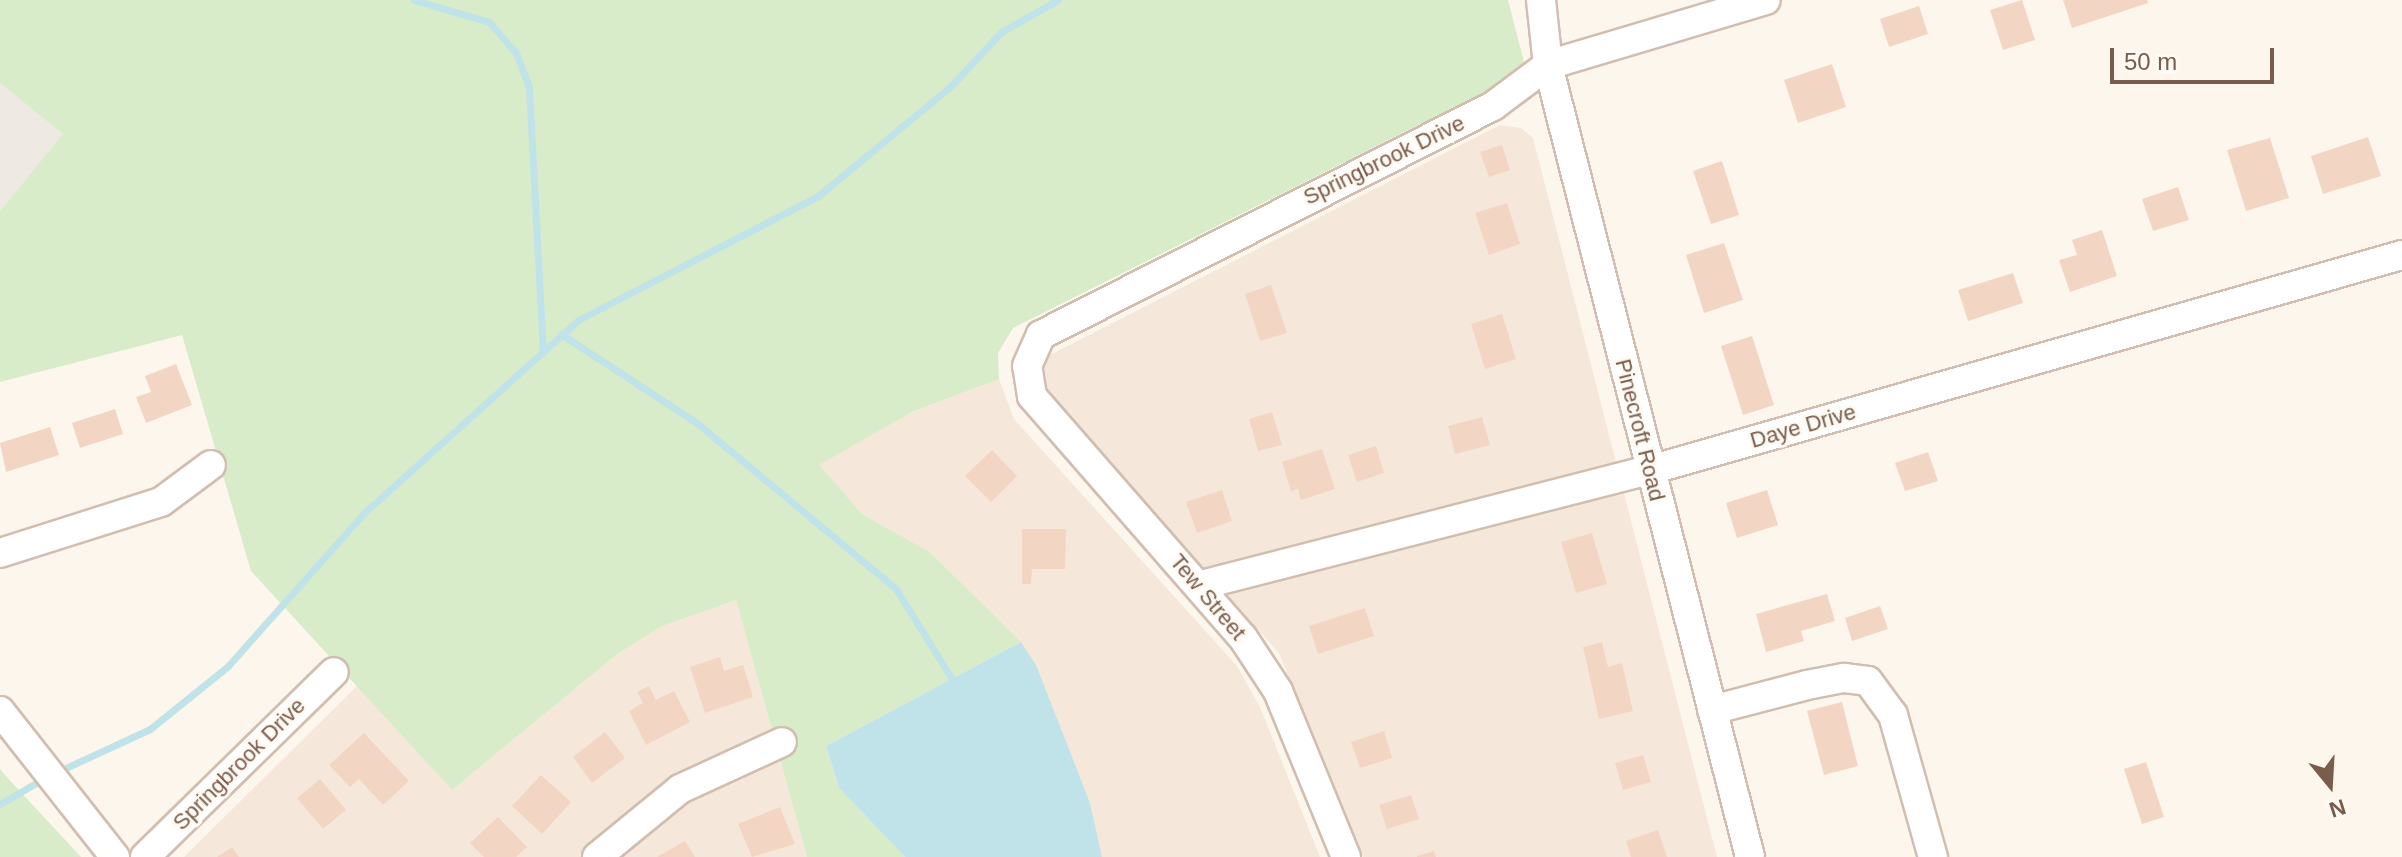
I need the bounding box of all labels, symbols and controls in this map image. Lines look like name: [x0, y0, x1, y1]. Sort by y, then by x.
scale bar: [2114, 32, 2278, 82]
text: 50 m: [2124, 48, 2177, 75]
street label: Springbrook Drive: [1299, 110, 1469, 210]
street label: Pinecroft Road: [1610, 356, 1670, 504]
street label: Daye Drive: [1747, 398, 1859, 454]
street label: Tew Street: [1164, 549, 1252, 645]
street label: Springbrook Drive: [167, 692, 311, 836]
north arrow: [2290, 745, 2370, 825]
text: N: [2326, 794, 2349, 823]

